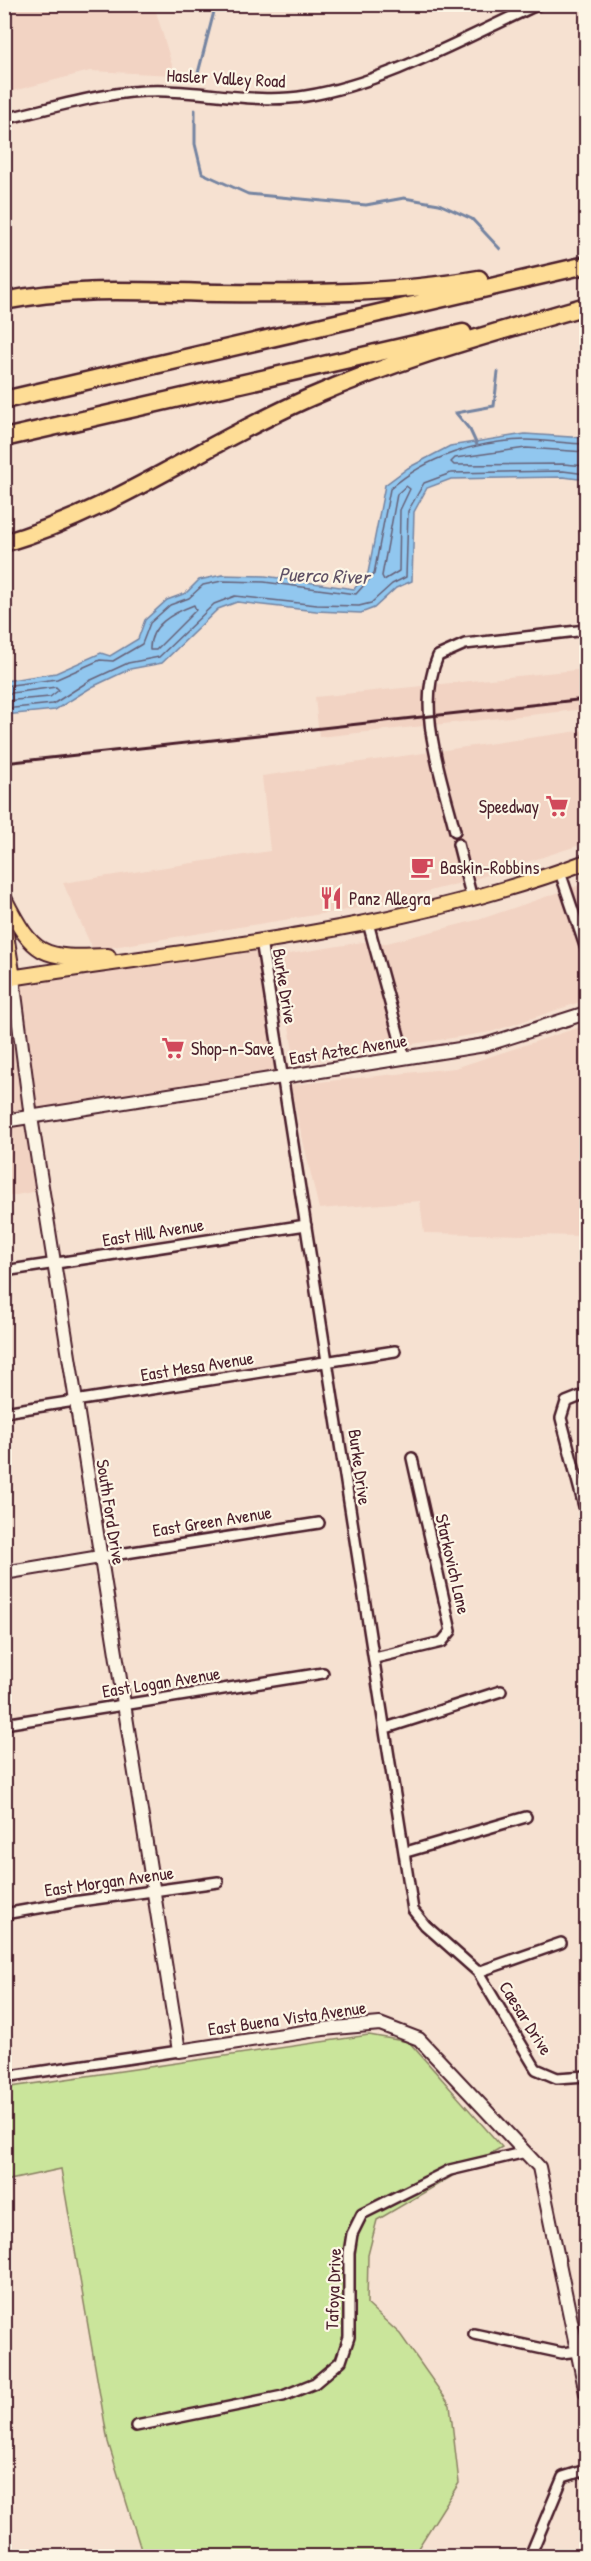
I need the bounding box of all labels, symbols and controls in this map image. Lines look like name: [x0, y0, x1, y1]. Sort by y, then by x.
street label: Hasler Valley Road: [166, 62, 286, 94]
water label: Puerco River: [278, 560, 372, 590]
supermarket icon: Speedway: [544, 793, 570, 819]
place label: Speedway: [479, 794, 539, 819]
cafe icon: Baskin-Robbins: [409, 854, 435, 880]
place label: Baskin-Robbins: [440, 855, 539, 880]
restaurant icon: Panz Allegra: [318, 885, 344, 911]
place label: Panz Allegra: [349, 886, 430, 911]
street label: Burke Drive: [267, 947, 303, 1025]
street label: East Aztec Avenue: [287, 1027, 409, 1071]
supermarket icon: Shop-n-Save: [160, 1035, 186, 1061]
place label: Shop-n-Save: [191, 1036, 274, 1061]
street label: East Hill Avenue: [101, 1212, 205, 1252]
street label: East Mesa Avenue: [139, 1345, 255, 1387]
street label: Burke Drive: [342, 1428, 378, 1506]
street label: South Ford Drive: [90, 1457, 132, 1567]
street label: East Green Avenue: [151, 1499, 273, 1543]
street label: Starkovich Lane: [429, 1511, 477, 1617]
street label: East Logan Avenue: [100, 1660, 222, 1704]
street label: East Morgan Avenue: [43, 1860, 175, 1902]
street label: Caesar Drive: [493, 1976, 559, 2060]
street label: East Buena Vista Avenue: [206, 1995, 368, 2041]
street label: Tafoya Drive: [319, 2248, 347, 2330]

